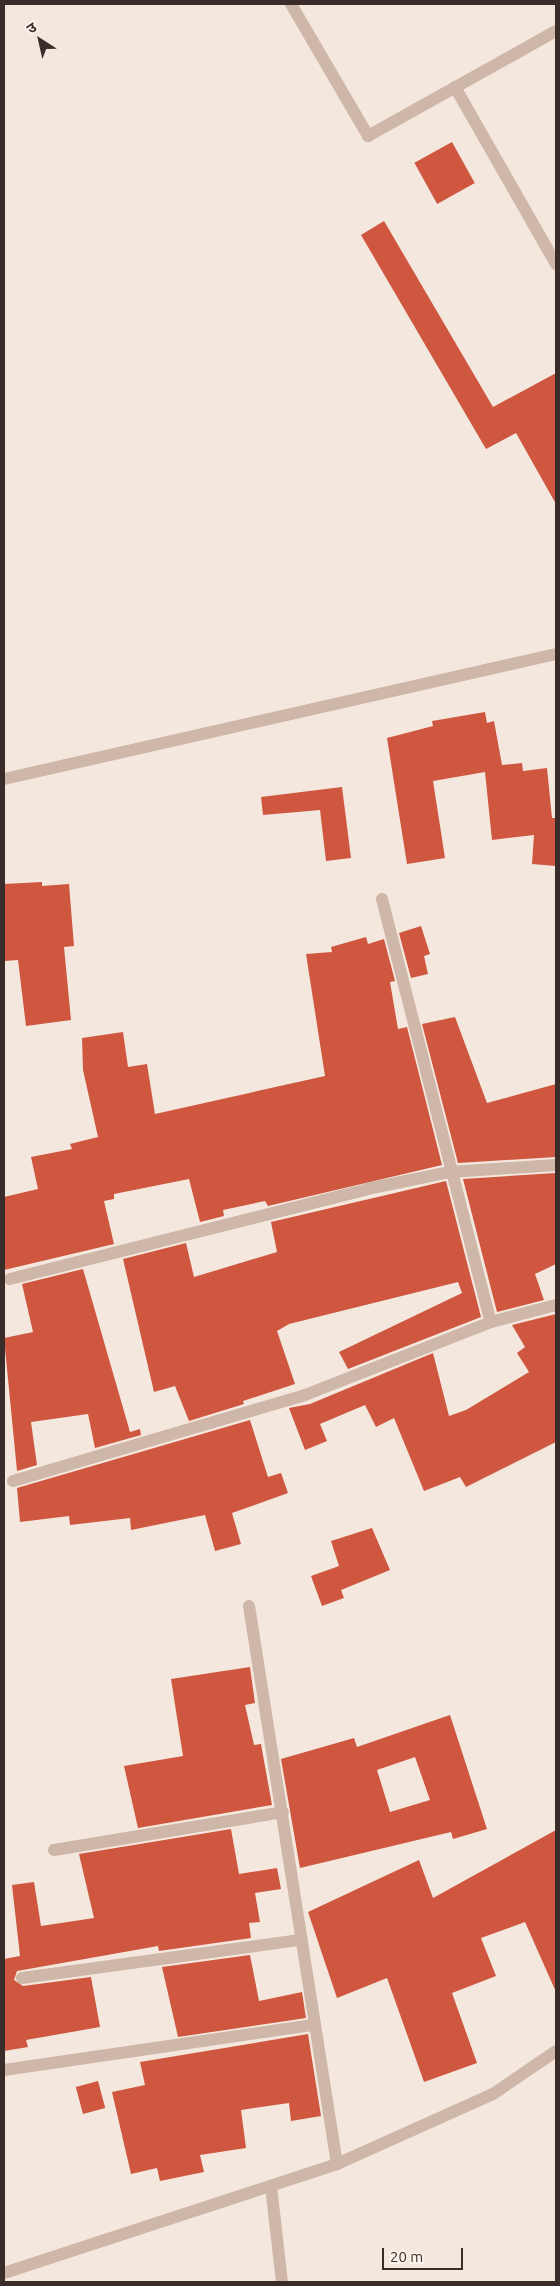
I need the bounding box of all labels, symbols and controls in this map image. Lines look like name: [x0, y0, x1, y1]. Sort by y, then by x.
north arrow: [15, 15, 65, 65]
text: उ: [23, 19, 39, 37]
scale bar: [385, 2238, 466, 2270]
text: 20 m: [390, 2248, 423, 2265]

